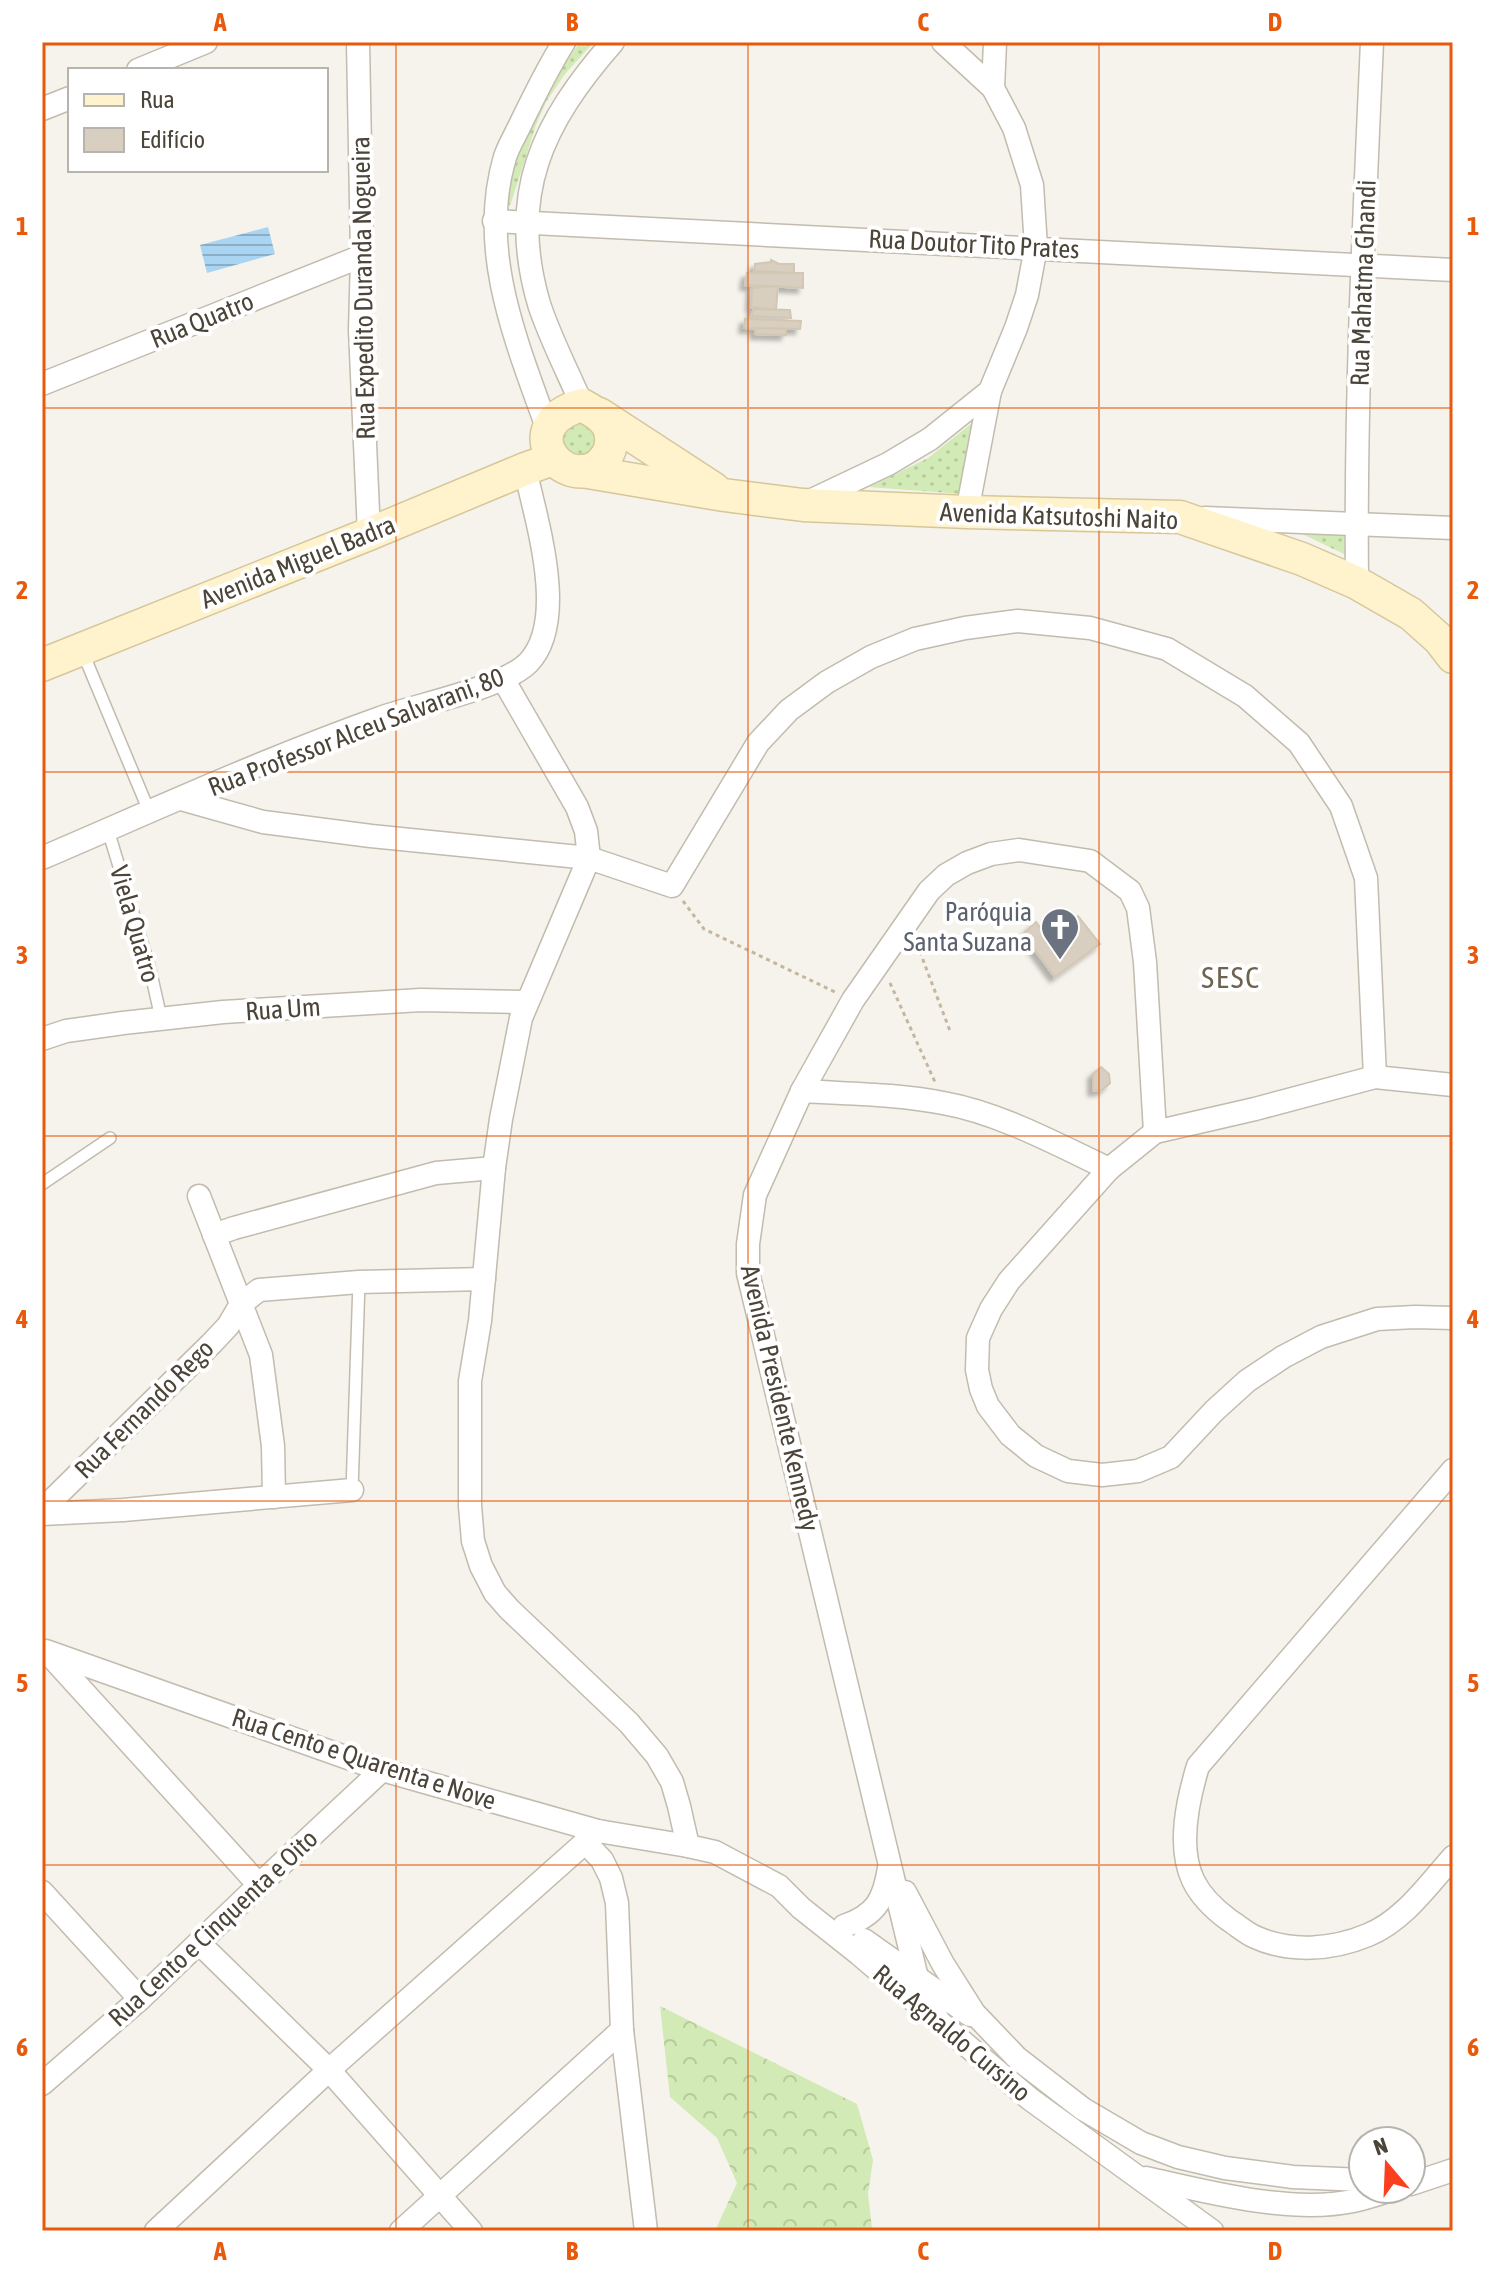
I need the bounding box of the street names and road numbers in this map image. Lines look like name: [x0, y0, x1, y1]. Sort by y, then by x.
street label: Rua Expedito Duranda Nogueira: [345, 136, 381, 440]
street label: Rua Mahatma Ghandi: [1344, 179, 1382, 387]
street label: Rua Doutor Tito Prates: [868, 223, 1080, 265]
street label: Rua Quatro: [146, 286, 258, 354]
street label: Avenida Katsutoshi Naito: [939, 497, 1179, 535]
street label: Avenida Miguel Badra: [196, 509, 400, 615]
street label: Rua Professor Alceu Salvarani, 80: [204, 662, 508, 802]
street label: Viela Quatro: [104, 862, 166, 986]
street label: Rua Um: [244, 991, 322, 1027]
street label: Avenida Presidente Kennedy: [735, 1262, 825, 1534]
street label: Rua Fernando Rego: [68, 1333, 220, 1485]
street label: Rua Cento e Quarenta e Nove: [228, 1702, 500, 1816]
street label: Rua Cento e Cinquenta e Oito: [102, 1823, 324, 2033]
street label: Rua Agnaldo Cursino: [867, 1958, 1037, 2108]

